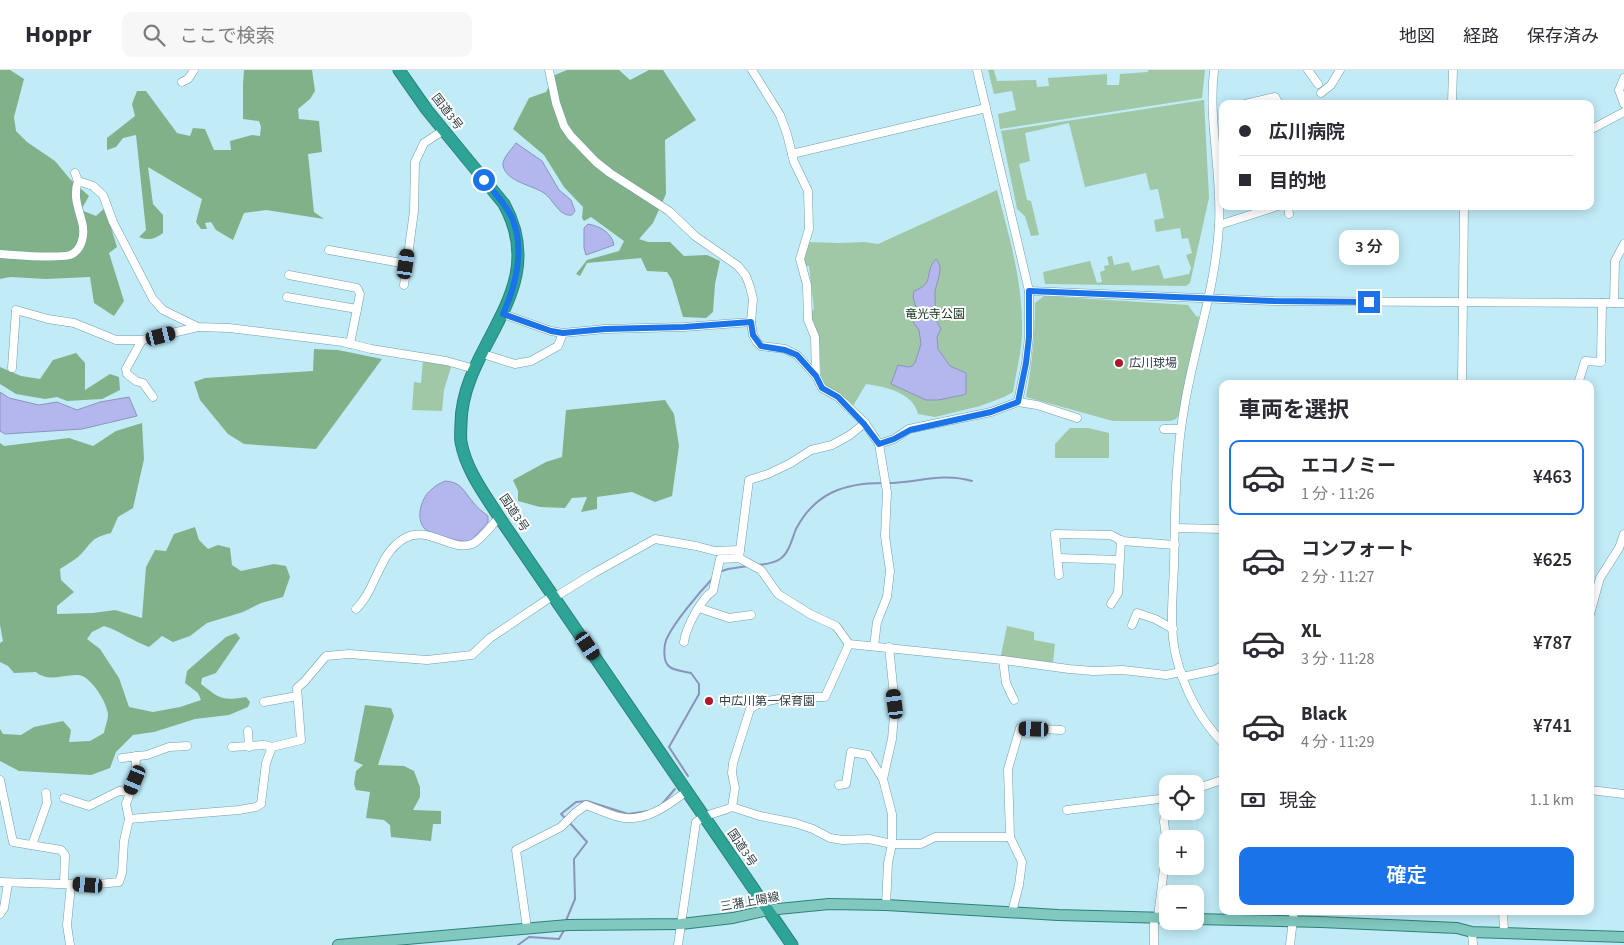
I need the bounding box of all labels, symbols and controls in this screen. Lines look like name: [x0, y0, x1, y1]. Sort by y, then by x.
search box: [122, 12, 472, 57]
text: Hoppr: [25, 17, 92, 52]
icon: search: [140, 21, 168, 49]
text: ここで検索: [180, 23, 275, 50]
text: 地図: [1399, 24, 1435, 49]
text: 経路: [1463, 24, 1499, 49]
text: 保存済み: [1527, 24, 1599, 49]
street label: 国道3号: [427, 90, 467, 134]
text: 広川病院: [1269, 119, 1345, 146]
text: 目的地: [1269, 168, 1326, 195]
route start: [473, 169, 495, 191]
callout: 3 分: [1339, 230, 1399, 264]
text: 3 分: [1355, 236, 1383, 258]
car: [396, 248, 415, 280]
route end: [1358, 291, 1380, 313]
park label: 竜光寺公園: [905, 306, 965, 323]
car: [144, 325, 177, 347]
place label: 広川球場: [1129, 355, 1177, 372]
marker: 広川球場: [1113, 357, 1125, 369]
text: 車両を選択: [1239, 394, 1349, 426]
text: エコノミー: [1301, 453, 1396, 480]
icon: car: [1241, 455, 1286, 500]
text: ¥463: [1533, 464, 1572, 491]
text: 1 分 · 11:26: [1301, 483, 1374, 505]
street label: 国道3号: [495, 491, 533, 535]
text: コンフォート: [1301, 536, 1414, 563]
icon: car: [1241, 538, 1286, 583]
text: ¥625: [1533, 547, 1572, 574]
text: 2 分 · 11:27: [1301, 566, 1374, 588]
text: XL: [1301, 618, 1322, 645]
icon: car: [1241, 621, 1286, 666]
car: [573, 629, 602, 663]
text: ¥787: [1533, 630, 1572, 657]
text: 3 分 · 11:28: [1301, 648, 1374, 670]
car: [885, 688, 904, 720]
place label: 中広川第一保育園: [719, 693, 815, 710]
marker: 中広川第一保育園: [703, 695, 715, 707]
text: Black: [1301, 701, 1347, 728]
icon: car: [1241, 704, 1286, 749]
text: ¥741: [1533, 713, 1572, 740]
car: [1018, 721, 1049, 737]
text: 4 分 · 11:29: [1301, 731, 1374, 753]
car: [122, 763, 147, 797]
map controls: [1159, 775, 1204, 930]
button: locate: [1159, 775, 1204, 820]
icon: cash: [1239, 786, 1267, 814]
text: 現金: [1279, 788, 1317, 815]
text: 1.1 km: [1530, 789, 1574, 811]
street label: 国道3号: [723, 826, 761, 870]
button: +: [1159, 830, 1204, 875]
button: 確定: [1239, 847, 1574, 905]
car: [72, 876, 103, 894]
button: −: [1159, 885, 1204, 930]
street label: 三潴上陽線: [719, 888, 781, 916]

